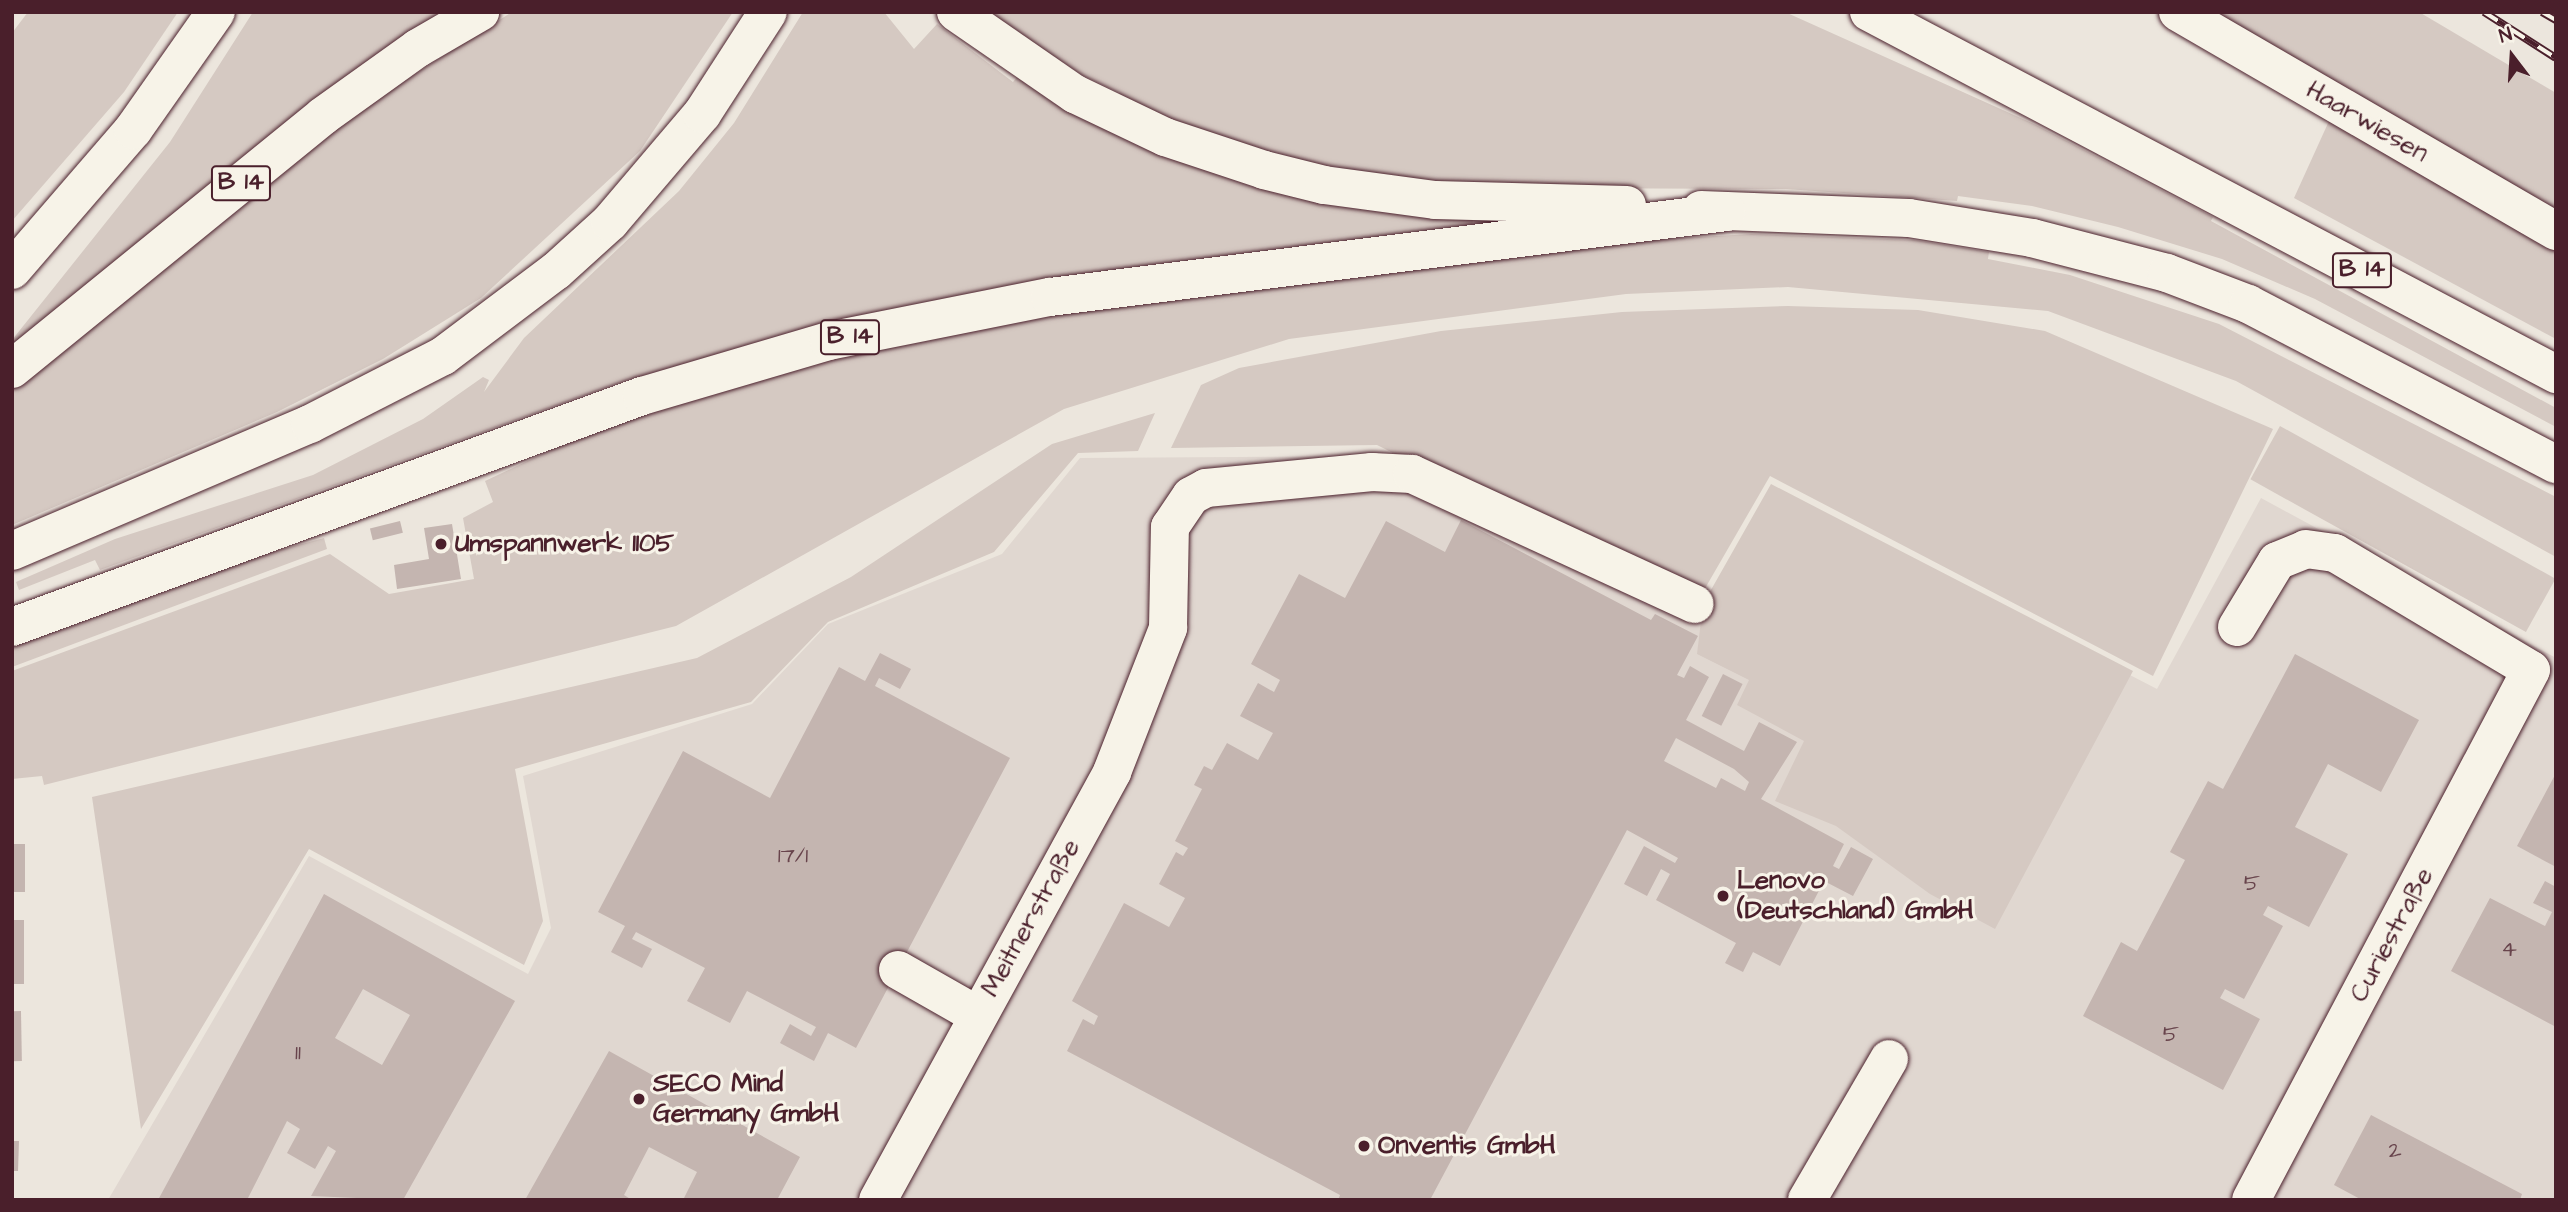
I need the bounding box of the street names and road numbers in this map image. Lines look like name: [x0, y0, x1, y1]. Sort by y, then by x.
street label: Haarwiesen: [2300, 75, 2434, 169]
road number: B 14: [210, 162, 272, 204]
road number: B 14: [2330, 249, 2394, 290]
road number: B 14: [818, 316, 882, 358]
street label: Meitnerstraße: [975, 834, 1087, 1002]
street label: Curiestraße: [2344, 862, 2440, 1008]

